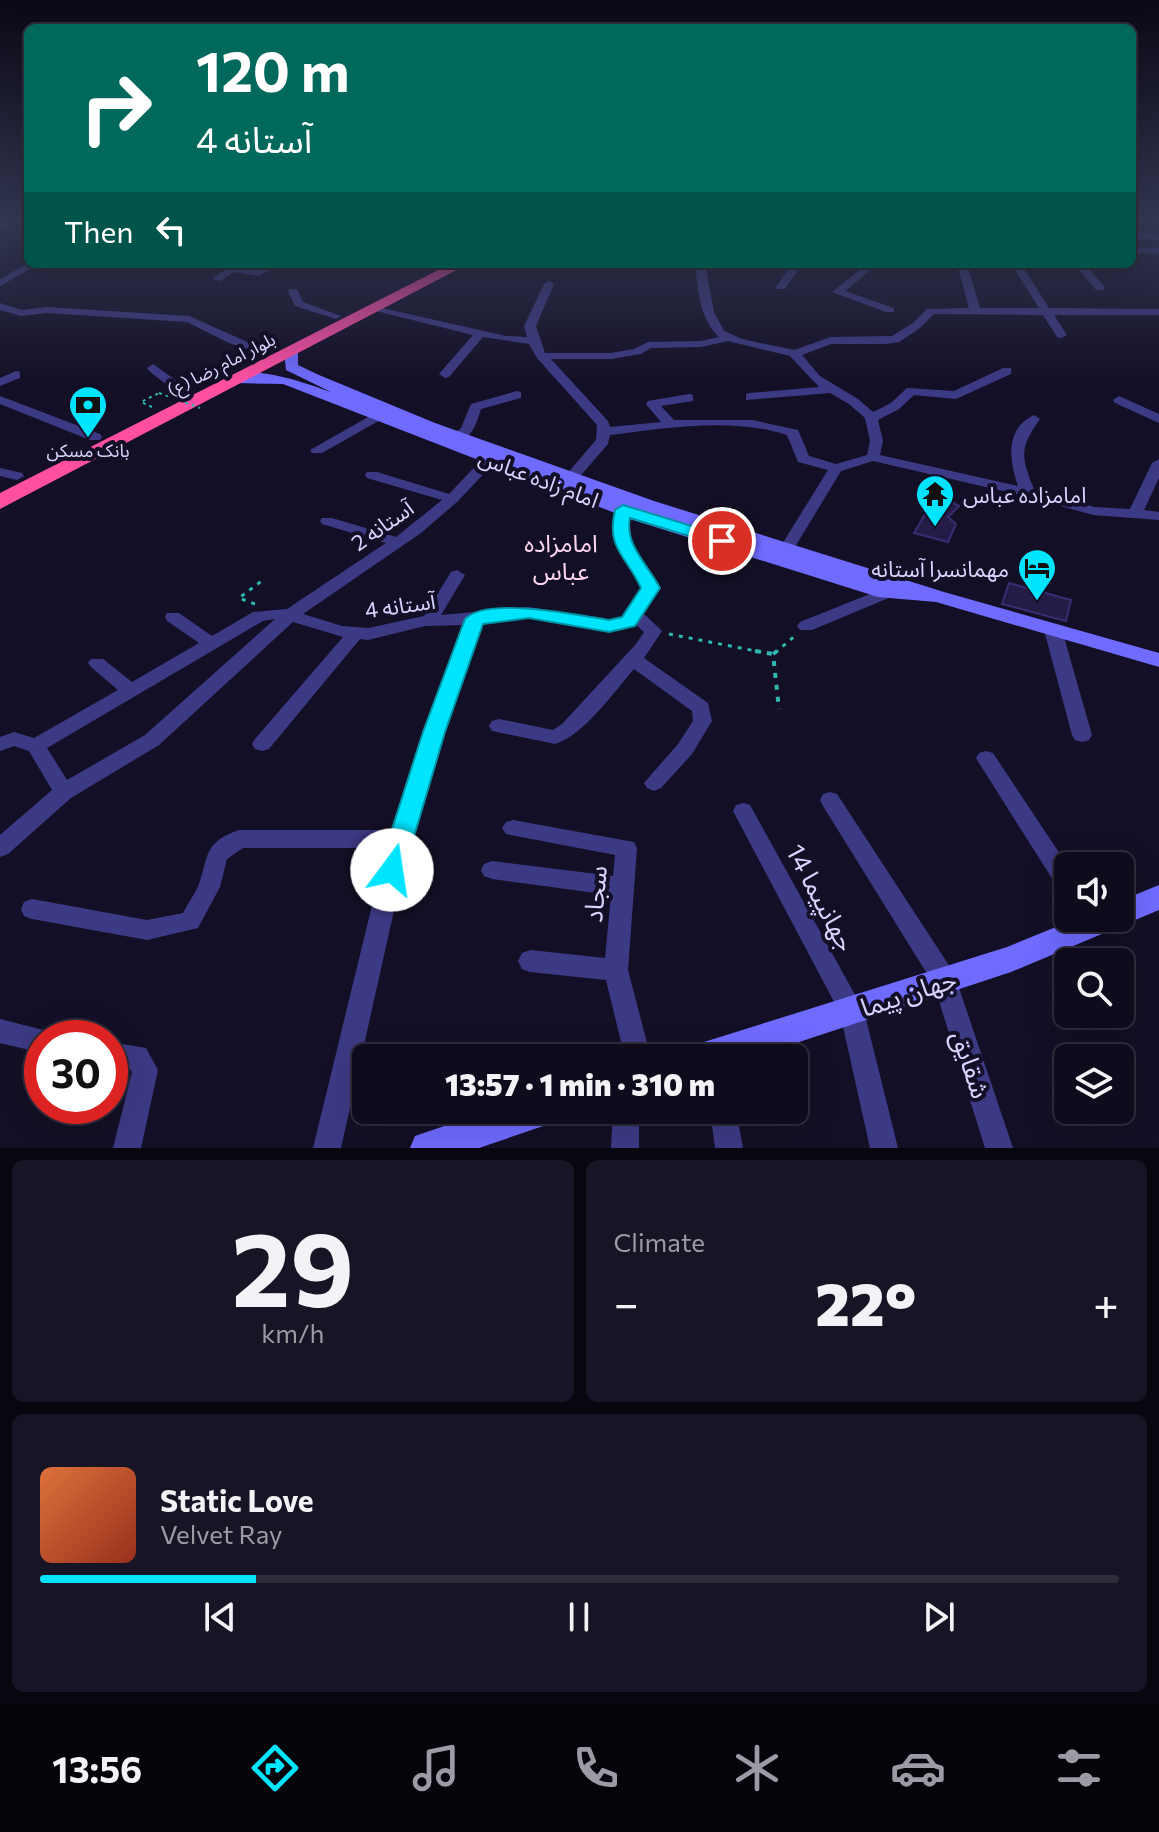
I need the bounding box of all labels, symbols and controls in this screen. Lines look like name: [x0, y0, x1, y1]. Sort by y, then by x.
text: 120 m: [196, 35, 350, 104]
icon: right: [64, 56, 168, 160]
text: آستانه 4: [196, 116, 312, 160]
icon: left: [149, 208, 193, 252]
text: Then: [64, 212, 133, 249]
street label: بلوار امام رضا (ع): [163, 327, 280, 404]
bank icon: بانک مسکن: [67, 384, 109, 439]
place label: بانک مسکن: [47, 439, 129, 462]
street label: امام زاده عباس: [474, 443, 603, 517]
temple icon: امامزاده عباس: [914, 473, 956, 528]
place label: امامزاده عباس: [963, 481, 1086, 508]
street label: آستانه 2: [346, 493, 420, 556]
pin: [688, 507, 756, 575]
icon: arrive: [700, 519, 744, 563]
district label: امامزاده عباس: [524, 528, 598, 585]
hotel icon: مهمانسرا آستانه: [1016, 547, 1058, 602]
place label: مهمانسرا آستانه: [871, 555, 1009, 582]
street label: آستانه 4: [363, 586, 439, 623]
position arrow: [350, 828, 434, 912]
street label: جهانپیما 14: [778, 838, 863, 957]
map controls: [1054, 852, 1134, 1124]
button: sound: [1054, 852, 1134, 932]
street label: سجاد: [576, 864, 612, 924]
button: search: [1054, 948, 1134, 1028]
street label: جهان پیما: [856, 962, 961, 1025]
speed limit sign: 30: [24, 1020, 128, 1124]
street label: شقایق: [945, 1026, 997, 1103]
button: layers: [1054, 1044, 1134, 1124]
text: 13:57 · 1 min · 310 m: [445, 1065, 715, 1102]
text: 29: [231, 1201, 354, 1328]
text: Climate: [614, 1226, 705, 1257]
text: 22°: [815, 1265, 916, 1338]
text: −: [614, 1275, 639, 1329]
text: +: [1093, 1275, 1119, 1329]
text: km/h: [261, 1317, 324, 1348]
text: Static Love: [160, 1481, 314, 1518]
text: Velvet Ray: [160, 1518, 283, 1549]
icon: previous: [198, 1595, 242, 1639]
icon: pause: [557, 1595, 601, 1639]
icon: next: [917, 1595, 961, 1639]
icon: directions: [247, 1740, 303, 1796]
icon: music: [408, 1740, 464, 1796]
icon: phone: [568, 1740, 624, 1796]
icon: climate: [729, 1740, 785, 1796]
icon: car: [890, 1740, 946, 1796]
icon: filters: [1051, 1740, 1107, 1796]
text: 13:56: [52, 1746, 142, 1790]

